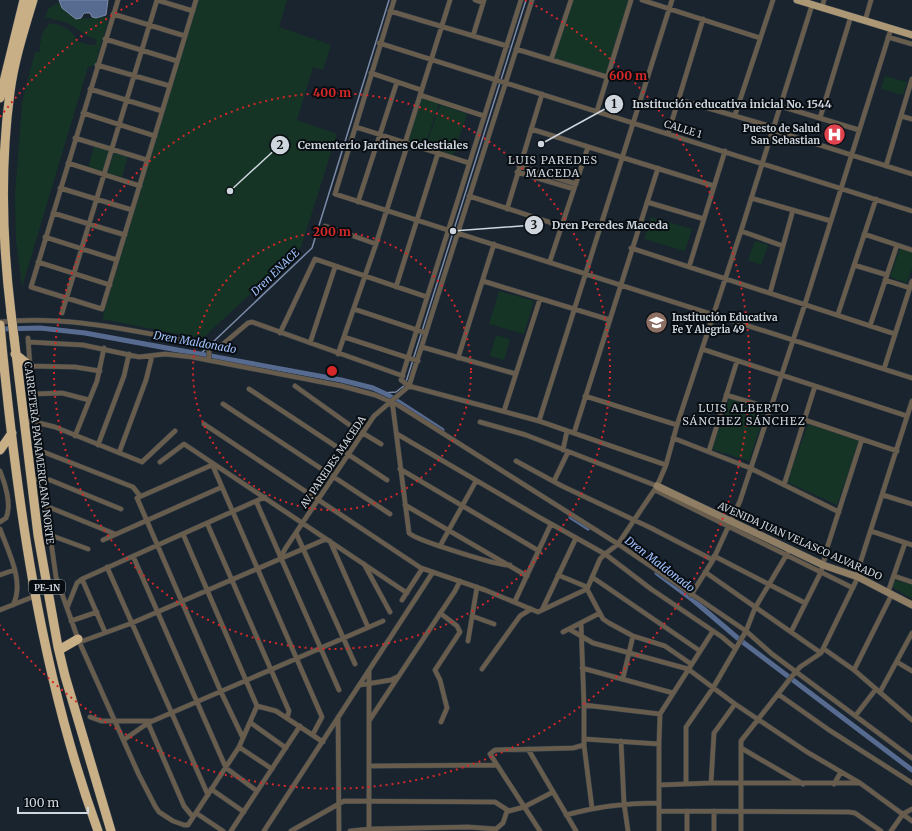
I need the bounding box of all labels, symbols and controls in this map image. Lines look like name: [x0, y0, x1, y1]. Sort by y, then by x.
text: 600 m: [609, 68, 647, 83]
text: 400 m: [313, 85, 351, 100]
callout: Institución educativa inicial No. 1544: [604, 93, 839, 116]
text: 1: [611, 96, 617, 111]
text: Institución educativa inicial No. 1544: [632, 97, 832, 111]
street label: CALLE 1: [662, 117, 704, 141]
hospital icon: Puesto de Salud San Sebastian: [822, 121, 848, 147]
place label: Puesto de Salud San Sebastian: [743, 122, 820, 147]
callout: Cementerio Jardines Celestiales: [270, 133, 476, 156]
text: 2: [276, 137, 284, 152]
text: Cementerio Jardines Celestiales: [298, 138, 469, 152]
district label: LUIS PAREDES MACEDA: [508, 153, 598, 180]
callout: Dren Peredes Maceda: [524, 213, 676, 236]
text: 3: [531, 217, 538, 232]
text: Dren Peredes Maceda: [552, 218, 668, 232]
text: 200 m: [313, 224, 351, 239]
water label: Dren ENACE: [247, 245, 302, 299]
school or university icon: Institución Educativa Fe Y Alegria 49: [643, 310, 669, 336]
place label: Institución Educativa Fe Y Alegria 49: [672, 311, 778, 336]
water label: Dren Maldonado: [151, 328, 238, 356]
street label: CARRETERA PANAMERICANA NORTE: [21, 361, 57, 546]
centre of rings: [325, 364, 339, 378]
district label: LUIS ALBERTO SÁNCHEZ SÁNCHEZ: [682, 401, 806, 428]
street label: AV. PAREDES MACEDA: [297, 413, 369, 512]
street label: AVENIDA JUAN VELASCO ALVARADO: [715, 498, 884, 583]
water label: Dren Maldonado: [621, 533, 698, 595]
road number: PE-1N: [29, 580, 65, 594]
scale bar: [18, 789, 88, 815]
text: 100 m: [24, 795, 59, 810]

